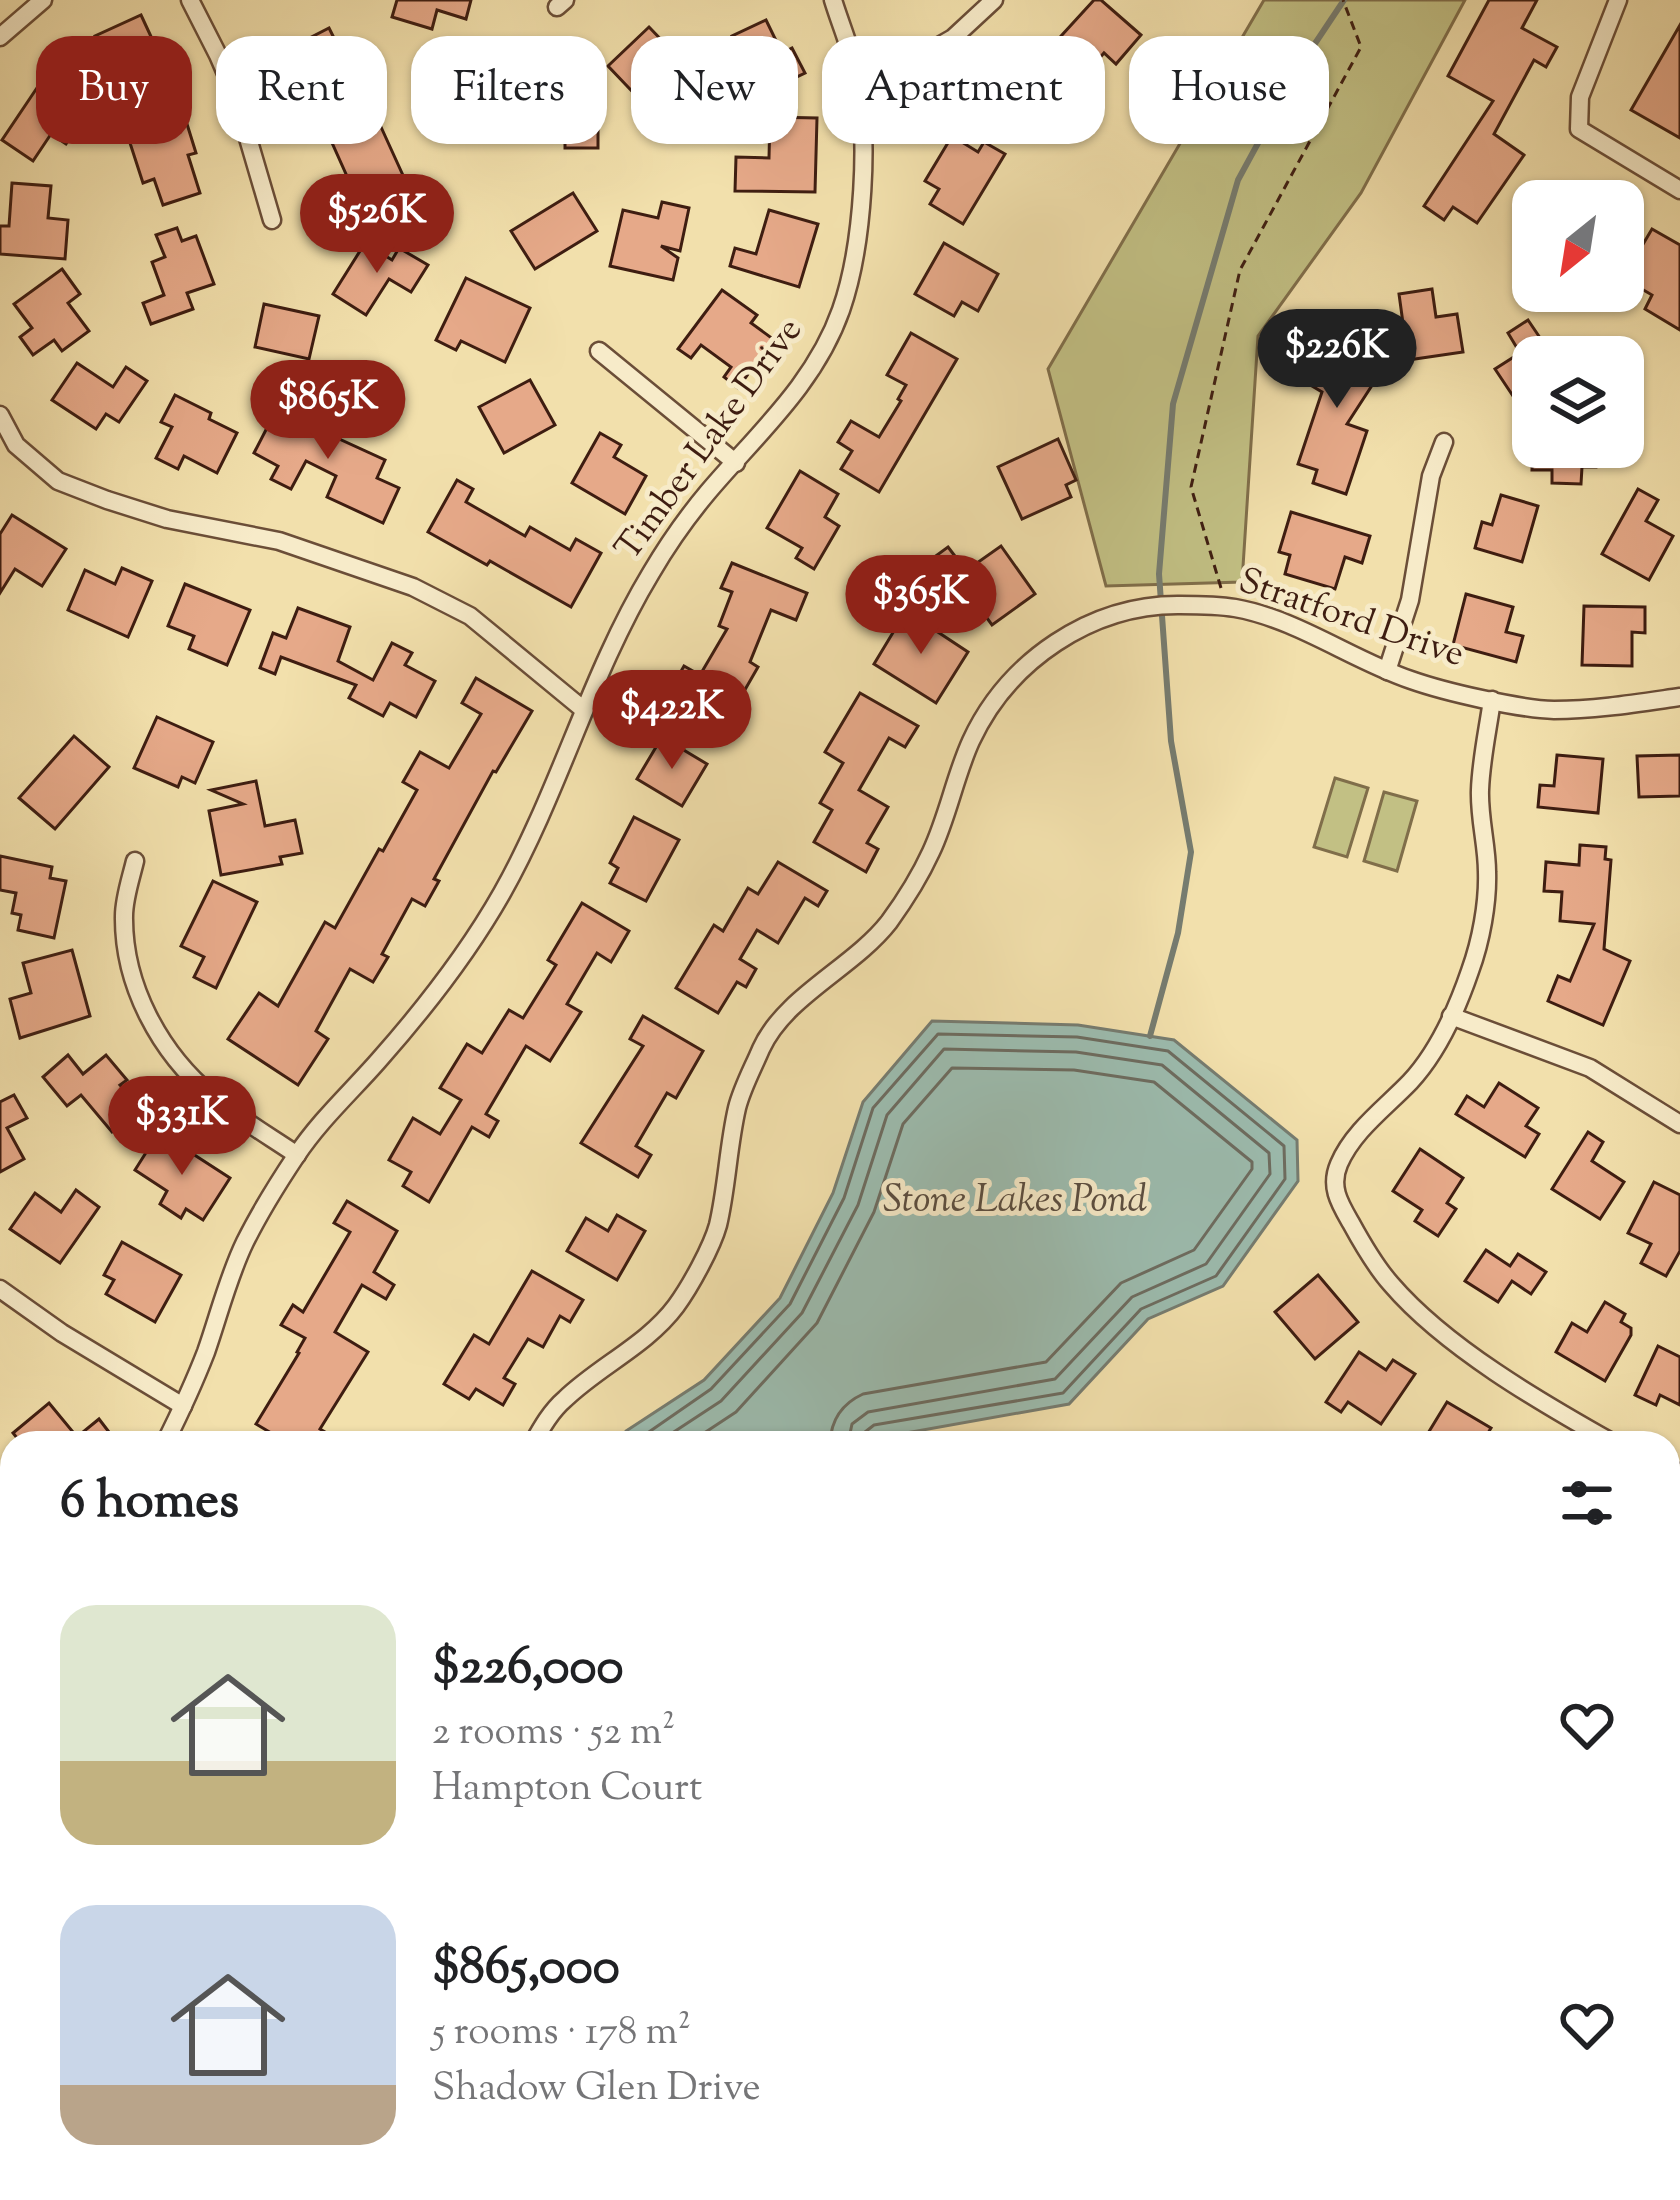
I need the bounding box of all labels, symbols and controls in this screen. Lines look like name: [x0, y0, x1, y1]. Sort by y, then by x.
chip: Buy: [36, 36, 192, 144]
chip: Rent: [216, 36, 387, 144]
chip: Filters: [411, 36, 607, 144]
chip: New: [631, 36, 798, 144]
chip: Apartment: [822, 36, 1105, 144]
chip: House: [1129, 36, 1329, 144]
pin: $526K: [293, 174, 461, 276]
north arrow: [1512, 180, 1644, 312]
map controls: [1512, 180, 1644, 468]
text: $526K: [327, 185, 427, 241]
street label: Timber Lake Drive: [604, 308, 816, 572]
pin: $226K: [1253, 309, 1421, 411]
text: $226K: [1285, 320, 1389, 376]
button: layers: [1512, 336, 1644, 468]
pin: $865K: [244, 360, 412, 462]
text: $865K: [277, 371, 379, 427]
pin: $365K: [837, 555, 1005, 657]
street label: Stratford Drive: [1231, 556, 1471, 682]
text: $365K: [872, 566, 970, 622]
pin: $422K: [588, 670, 756, 772]
text: $422K: [619, 681, 725, 737]
pin: $331K: [98, 1076, 266, 1178]
text: $331K: [135, 1087, 229, 1143]
water label: Stone Lakes Pond: [883, 1174, 1147, 1230]
text: 6 homes: [60, 1467, 239, 1540]
icon: filters: [1554, 1470, 1620, 1536]
text: $226,000: [432, 1633, 624, 1706]
icon: home: [156, 1653, 300, 1797]
icon: heart: [1554, 1692, 1620, 1758]
text: 2 rooms · 52 m²: [432, 1706, 675, 1762]
text: Hampton Court: [432, 1762, 702, 1818]
text: $865,000: [432, 1933, 620, 2006]
icon: home: [156, 1953, 300, 2097]
icon: heart: [1554, 1992, 1620, 2058]
text: 5 rooms · 178 m²: [432, 2006, 691, 2062]
text: Shadow Glen Drive: [432, 2062, 761, 2118]

